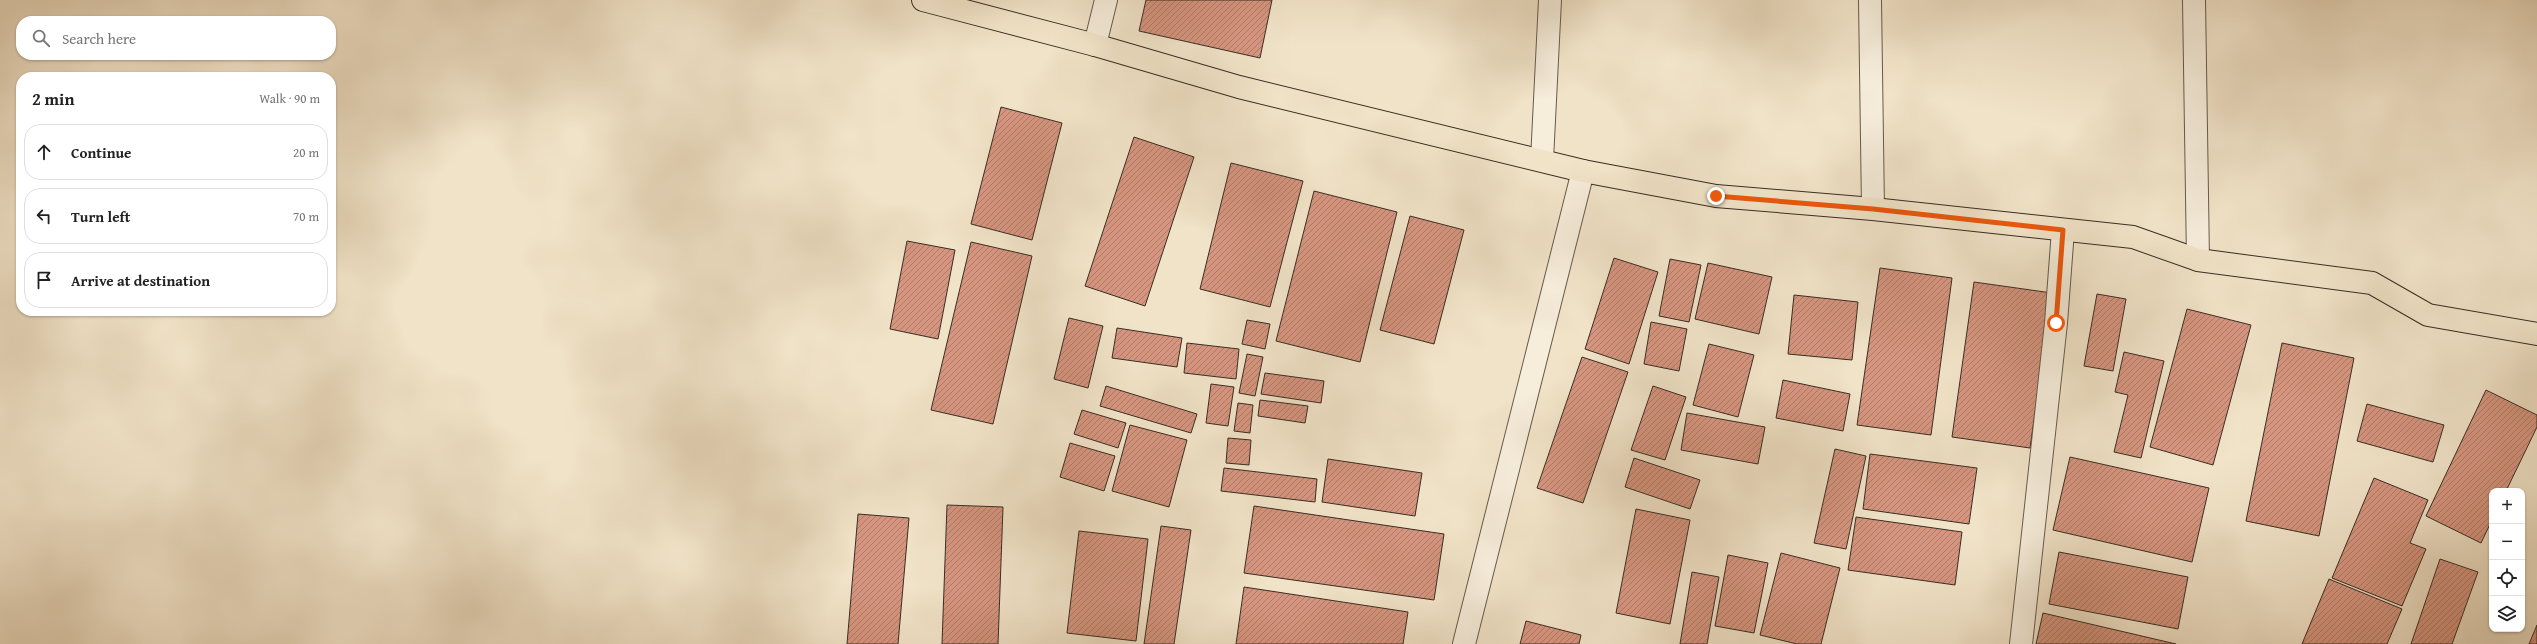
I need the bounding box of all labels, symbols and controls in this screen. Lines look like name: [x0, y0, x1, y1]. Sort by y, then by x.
search box: [16, 16, 336, 60]
icon: search: [30, 27, 52, 49]
text: Search here: [62, 28, 136, 49]
text: 2 min: [32, 86, 74, 111]
text: Walk · 90 m: [259, 89, 320, 108]
icon: ahead: [33, 141, 55, 163]
text: Continue: [71, 142, 132, 163]
text: 20 m: [293, 143, 319, 162]
route end: [1707, 187, 1725, 205]
icon: left: [33, 205, 55, 227]
text: Turn left: [71, 206, 130, 227]
text: 70 m: [293, 207, 319, 226]
icon: arrive: [33, 269, 55, 291]
text: Arrive at destination: [71, 270, 210, 291]
route start: [2047, 314, 2065, 332]
map controls: [2489, 488, 2525, 632]
button: +: [2489, 488, 2525, 524]
button: −: [2489, 524, 2525, 560]
button: locate: [2489, 560, 2525, 596]
button: layers: [2489, 596, 2525, 632]

